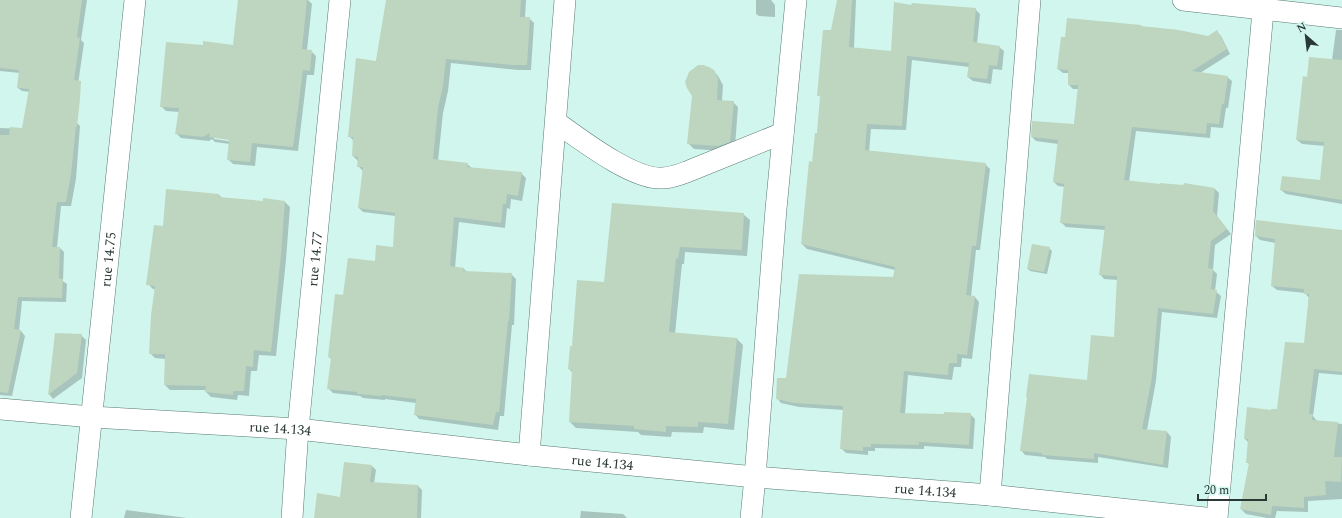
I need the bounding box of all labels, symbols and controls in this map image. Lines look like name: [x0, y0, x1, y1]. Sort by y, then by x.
north arrow: [1286, 16, 1326, 56]
text: N: [1294, 18, 1310, 37]
street label: rue 14.75: [95, 231, 121, 288]
street label: rue 14.77: [302, 231, 328, 288]
street label: rue 14.134: [249, 416, 312, 441]
street label: rue 14.134: [571, 449, 634, 476]
scale bar: [1198, 476, 1266, 502]
street label: rue 14.134: [893, 477, 957, 503]
text: 20 m: [1204, 481, 1229, 500]

